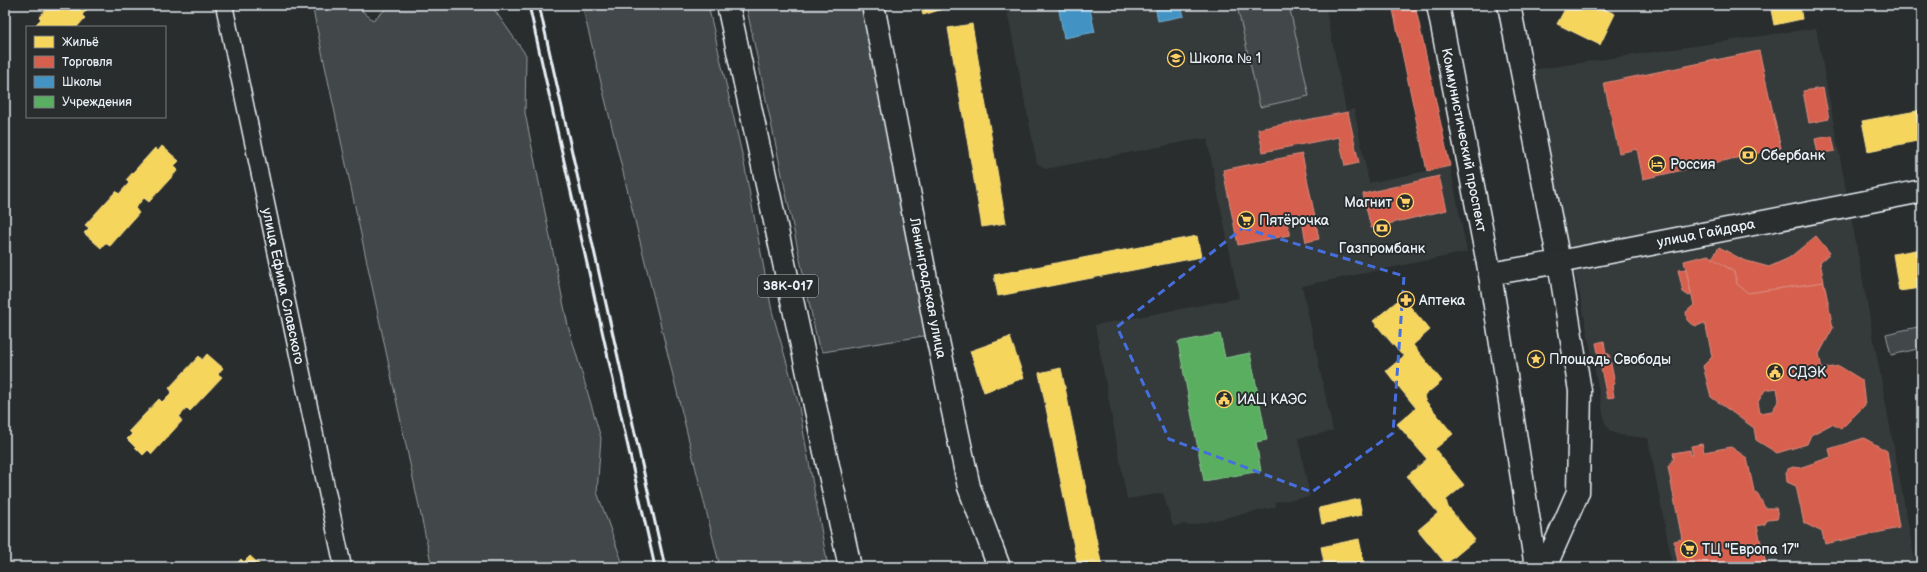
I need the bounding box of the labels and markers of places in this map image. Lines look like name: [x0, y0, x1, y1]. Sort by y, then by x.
school or university icon: Школа № 1: [1166, 48, 1186, 68]
place label: Школа № 1: [1189, 50, 1261, 67]
bank icon: Сбербанк: [1738, 145, 1758, 165]
place label: Сбербанк: [1761, 147, 1826, 164]
hotel icon: Россия: [1647, 154, 1667, 174]
place label: Россия: [1670, 156, 1716, 173]
supermarket icon: Магнит: [1395, 192, 1415, 212]
place label: Магнит: [1344, 194, 1392, 211]
supermarket icon: Пятёрочка: [1236, 210, 1256, 230]
place label: Пятёрочка: [1259, 212, 1330, 229]
bank icon: Газпромбанк: [1372, 218, 1392, 238]
place label: Газпромбанк: [1339, 240, 1426, 257]
pharmacy icon: Аптека: [1396, 290, 1416, 310]
place label: Аптека: [1418, 292, 1466, 309]
place icon: Площадь Свободы: [1526, 349, 1546, 369]
place label: Площадь Свободы: [1549, 351, 1671, 368]
public building icon: СДЭК: [1765, 362, 1785, 382]
place label: СДЭК: [1788, 364, 1827, 381]
public building icon: ИАЦ КАЭС: [1214, 389, 1234, 409]
place label: ИАЦ КАЭС: [1237, 391, 1307, 408]
supermarket icon: ТЦ "Европа 17": [1679, 539, 1699, 559]
place label: ТЦ "Европа 17": [1702, 541, 1799, 558]

